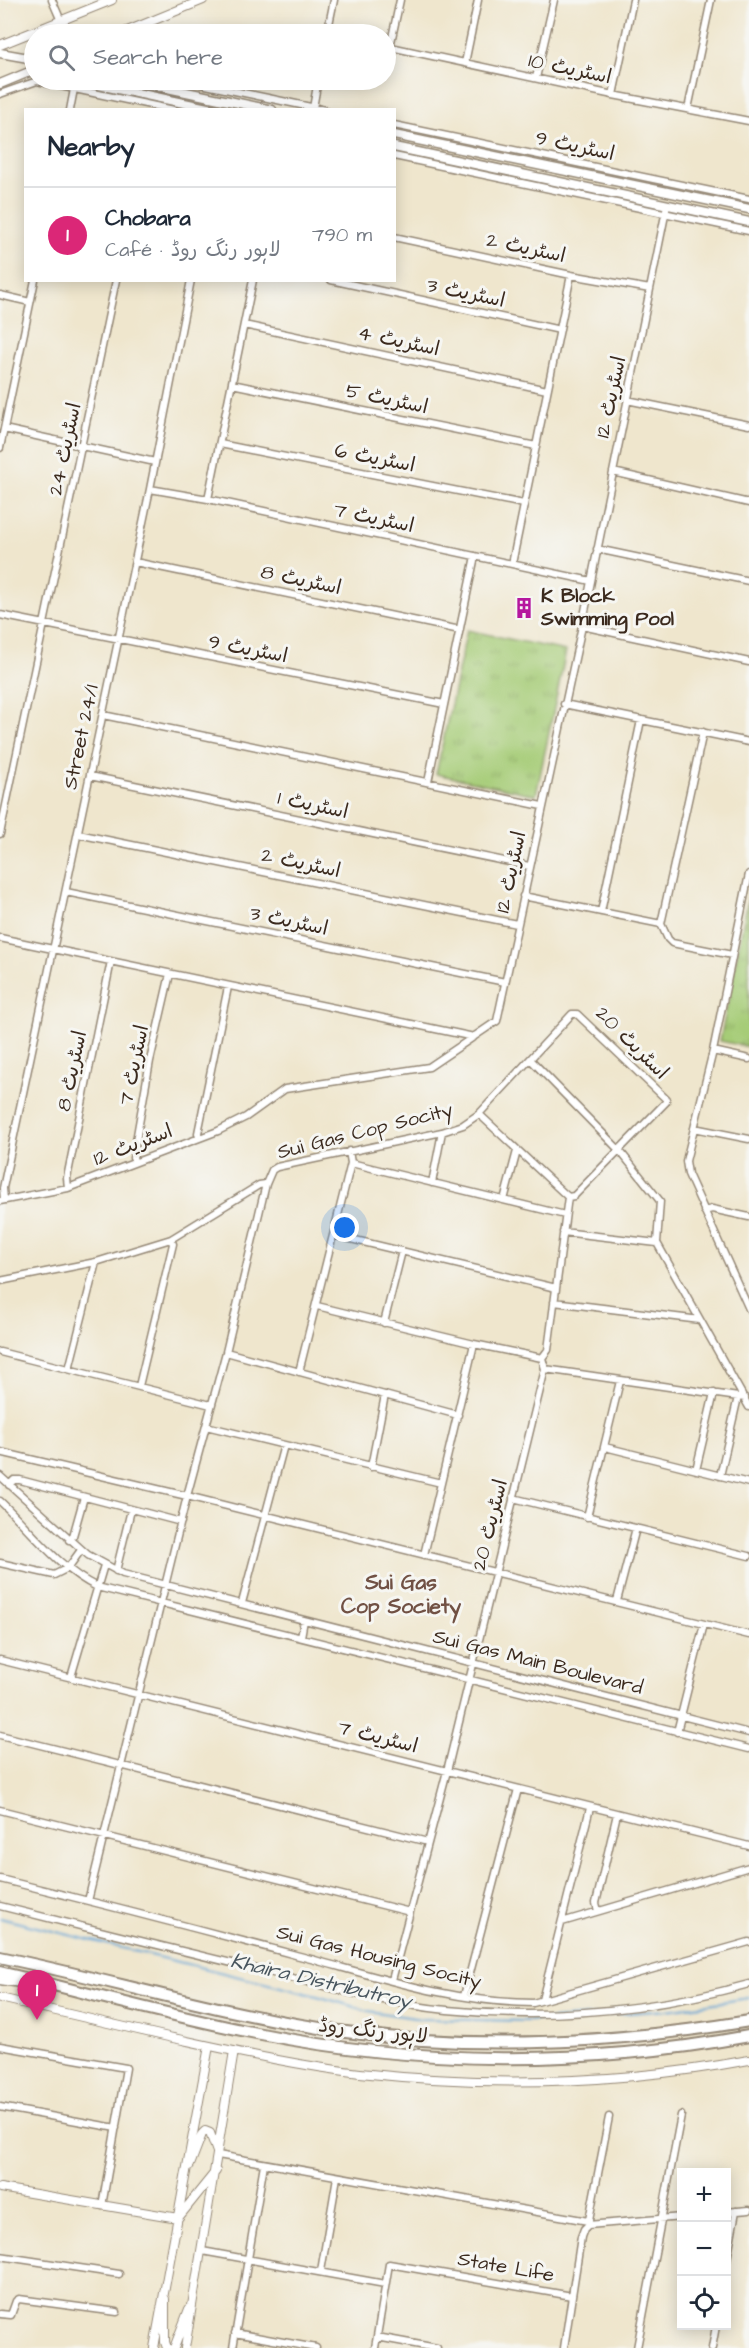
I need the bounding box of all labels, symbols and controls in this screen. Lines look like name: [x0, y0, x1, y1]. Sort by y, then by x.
search box: [24, 24, 396, 90]
icon: search: [45, 41, 78, 74]
text: Search here: [93, 42, 223, 73]
street label: اسٹریٹ 10: [526, 47, 614, 91]
street label: اسٹریٹ 9: [533, 124, 617, 168]
text: Nearby: [48, 129, 135, 165]
text: Chobara: [105, 203, 191, 234]
text: 1: [66, 221, 69, 249]
text: 790 m: [312, 221, 372, 249]
street label: اسٹریٹ 2: [484, 226, 568, 270]
text: Café · لاہور رنگ روڈ: [105, 236, 280, 264]
street label: اسٹریٹ 3: [424, 271, 508, 315]
street label: اسٹریٹ 4: [356, 319, 442, 363]
street label: اسٹریٹ 12: [589, 353, 633, 441]
street label: اسٹریٹ 5: [343, 377, 431, 421]
street label: اسٹریٹ 24: [42, 400, 88, 498]
street label: اسٹریٹ 6: [332, 436, 418, 480]
street label: اسٹریٹ 7: [331, 496, 417, 540]
street label: اسٹریٹ 8: [258, 558, 344, 602]
place label: K Block Swimming Pool: [540, 582, 674, 634]
building icon: K Block Swimming Pool: [512, 596, 536, 620]
street label: اسٹریٹ 9: [206, 628, 290, 670]
street label: Street 24/1: [56, 682, 106, 792]
street label: اسٹریٹ 1: [275, 784, 351, 826]
street label: اسٹریٹ 12: [489, 828, 533, 916]
street label: اسٹریٹ 2: [259, 841, 343, 885]
street label: اسٹریٹ 3: [247, 899, 331, 943]
street label: اسٹریٹ 20: [589, 1000, 675, 1086]
street label: اسٹریٹ 7: [112, 1022, 156, 1108]
street label: اسٹریٹ 8: [50, 1028, 94, 1114]
street label: Sui Gas Cop Socity: [275, 1096, 456, 1167]
street label: اسٹریٹ 12: [89, 1117, 177, 1173]
your location: [330, 1213, 359, 1242]
street label: اسٹریٹ 20: [465, 1476, 515, 1574]
district label: Sui Gas Cop Society: [341, 1568, 461, 1624]
street label: Sui Gas Main Boulevard: [430, 1622, 646, 1702]
street label: اسٹریٹ 7: [335, 1714, 421, 1760]
street label: Sui Gas Housing Socity: [274, 1918, 484, 1997]
water label: Khaira Distributroy: [228, 1946, 416, 2017]
pin: 1: [18, 1970, 57, 2020]
street label: لاہور رنگ روڈ: [317, 2011, 429, 2051]
map controls: [677, 2168, 731, 2330]
button: +: [677, 2168, 731, 2222]
button: −: [677, 2222, 731, 2276]
street label: State Life: [456, 2245, 557, 2289]
button: locate: [677, 2276, 731, 2330]

